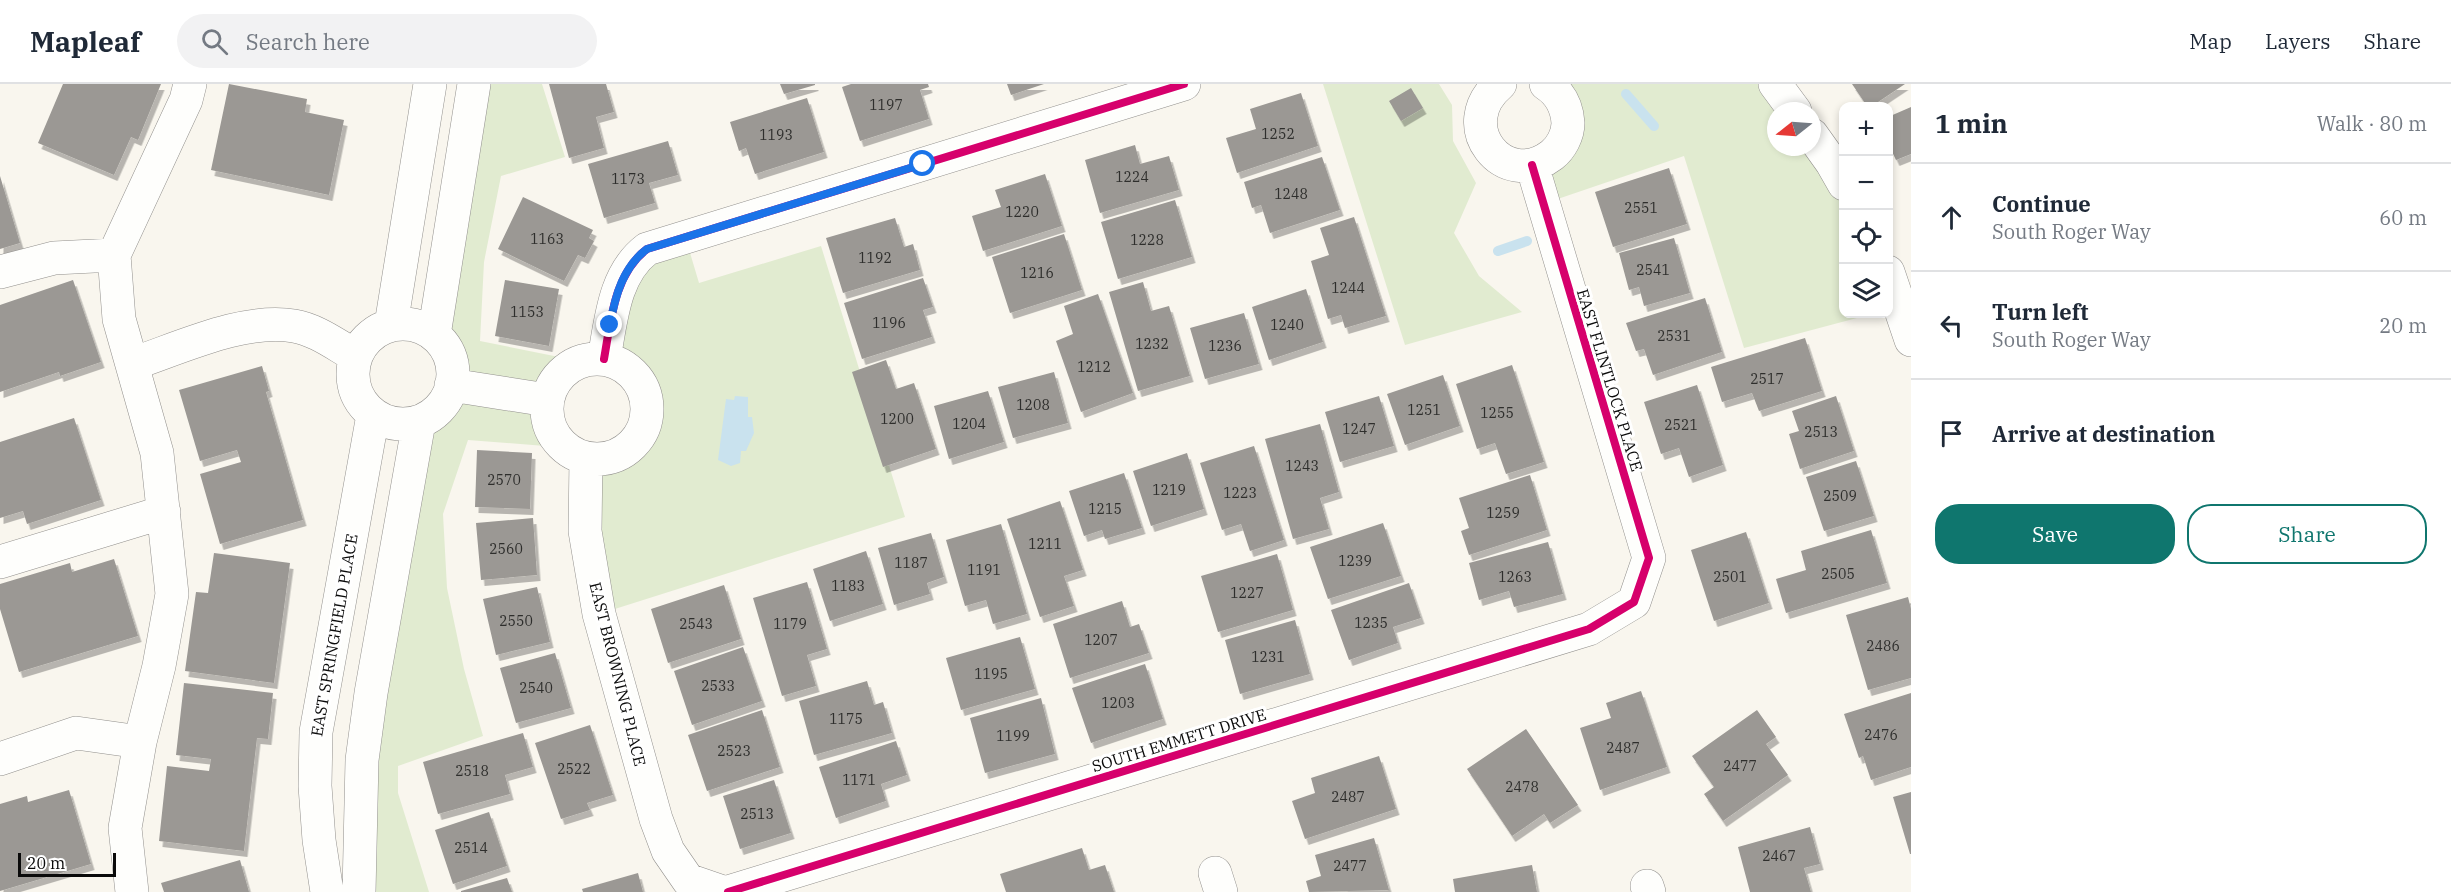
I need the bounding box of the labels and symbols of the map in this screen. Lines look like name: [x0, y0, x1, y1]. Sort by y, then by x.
house number: 1197: [869, 96, 903, 114]
north arrow: [1767, 102, 1821, 156]
house number: 1252: [1261, 125, 1295, 143]
house number: 1193: [759, 126, 793, 144]
route start: [909, 150, 935, 176]
house number: 1224: [1115, 168, 1149, 186]
house number: 1173: [611, 170, 645, 188]
house number: 1248: [1274, 185, 1308, 203]
house number: 2551: [1624, 199, 1658, 217]
house number: 1220: [1005, 203, 1039, 221]
house number: 1163: [530, 230, 564, 248]
house number: 1228: [1130, 231, 1164, 249]
house number: 1192: [858, 249, 892, 267]
house number: 2541: [1636, 261, 1670, 279]
house number: 1216: [1020, 264, 1054, 282]
house number: 1244: [1331, 279, 1365, 297]
street label: EAST FLINTLOCK PLACE: [1573, 286, 1647, 474]
house number: 1153: [510, 303, 544, 321]
route end: [596, 311, 622, 337]
house number: 1196: [872, 314, 906, 332]
house number: 1240: [1270, 316, 1304, 334]
house number: 2531: [1657, 327, 1691, 345]
house number: 1232: [1135, 335, 1169, 353]
house number: 1236: [1208, 337, 1242, 355]
house number: 1212: [1077, 358, 1111, 376]
house number: 2517: [1750, 370, 1784, 388]
house number: 1208: [1016, 396, 1050, 414]
house number: 1251: [1407, 401, 1441, 419]
house number: 1255: [1480, 404, 1514, 422]
house number: 1200: [880, 410, 914, 428]
house number: 1204: [952, 415, 986, 433]
house number: 2521: [1664, 416, 1698, 434]
house number: 1247: [1342, 420, 1376, 438]
house number: 2513: [1804, 423, 1838, 441]
house number: 1243: [1285, 457, 1319, 475]
house number: 2570: [487, 471, 521, 489]
house number: 1219: [1152, 481, 1186, 499]
house number: 1223: [1223, 484, 1257, 502]
house number: 2509: [1823, 487, 1857, 505]
house number: 1215: [1088, 500, 1122, 518]
house number: 1259: [1486, 504, 1520, 522]
street label: EAST SPRINGFIELD PLACE: [306, 532, 362, 738]
house number: 1211: [1028, 535, 1062, 553]
house number: 2560: [489, 540, 523, 558]
house number: 1239: [1338, 552, 1372, 570]
house number: 1187: [894, 554, 928, 572]
house number: 1191: [967, 561, 1001, 579]
house number: 2505: [1821, 565, 1855, 583]
house number: 1263: [1498, 568, 1532, 586]
house number: 2501: [1713, 568, 1747, 586]
house number: 1183: [831, 577, 865, 595]
street label: EAST BROWNING PLACE: [585, 580, 651, 768]
house number: 1227: [1230, 584, 1264, 602]
house number: 2550: [499, 612, 533, 630]
house number: 1235: [1354, 614, 1388, 632]
house number: 2543: [679, 615, 713, 633]
house number: 1179: [773, 615, 807, 633]
house number: 1207: [1084, 631, 1118, 649]
house number: 2486: [1866, 637, 1900, 655]
house number: 1231: [1251, 648, 1285, 666]
house number: 1195: [974, 665, 1008, 683]
house number: 2533: [701, 677, 735, 695]
house number: 2540: [519, 679, 553, 697]
house number: 1203: [1101, 694, 1135, 712]
street label: SOUTH EMMETT DRIVE: [1089, 704, 1269, 776]
house number: 1175: [829, 710, 863, 728]
house number: 2476: [1864, 726, 1898, 744]
house number: 1199: [996, 727, 1030, 745]
house number: 2487: [1606, 739, 1640, 757]
house number: 2523: [717, 742, 751, 760]
house number: 2477: [1723, 757, 1757, 775]
house number: 2522: [557, 760, 591, 778]
house number: 2518: [455, 762, 489, 780]
house number: 1171: [842, 771, 876, 789]
house number: 2478: [1505, 778, 1539, 796]
house number: 2487: [1331, 788, 1365, 806]
house number: 2513: [740, 805, 774, 823]
house number: 2514: [454, 839, 488, 857]
house number: 2467: [1762, 847, 1796, 865]
scale bar: [18, 850, 116, 878]
house number: 2477: [1333, 857, 1367, 875]

